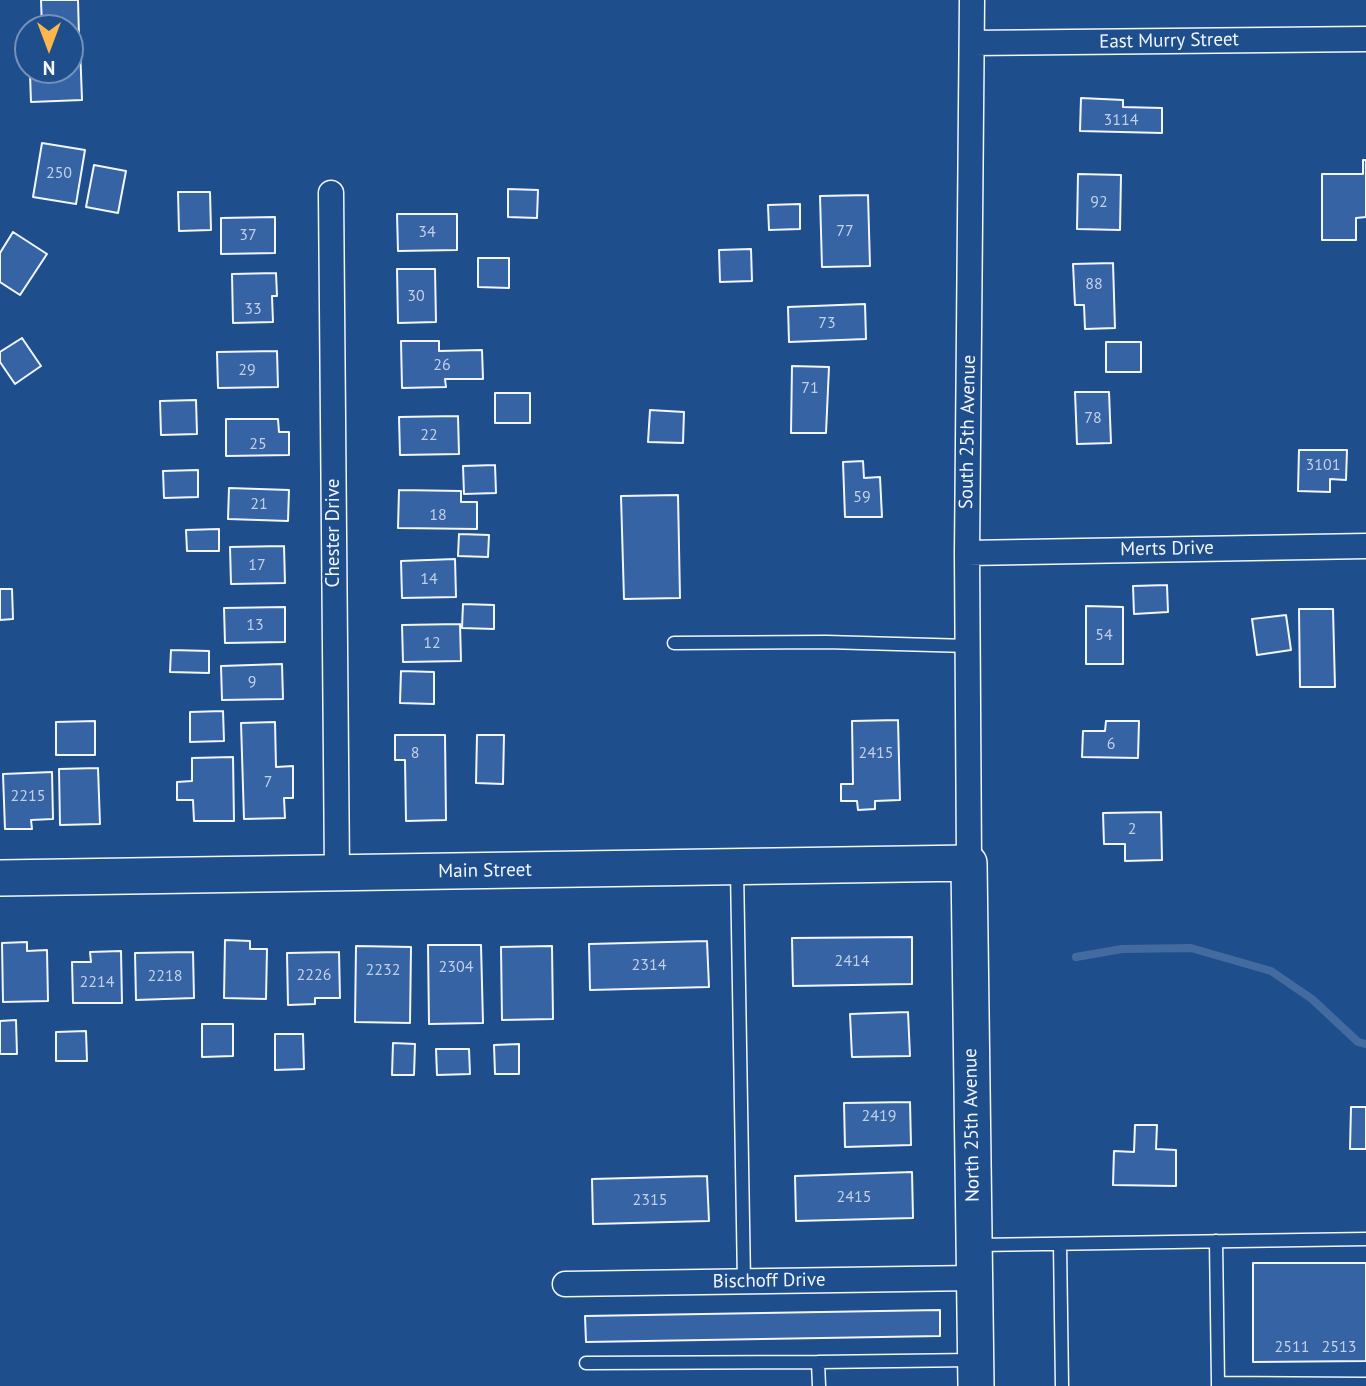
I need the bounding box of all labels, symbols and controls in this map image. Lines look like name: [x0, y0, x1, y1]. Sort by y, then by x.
north arrow: [14, 14, 84, 84]
street label: East Murry Street: [1099, 28, 1239, 54]
text: N: [43, 56, 55, 80]
house number: 3114: [1104, 110, 1138, 130]
house number: 250: [46, 163, 72, 183]
house number: 92: [1090, 192, 1108, 212]
house number: 77: [836, 221, 854, 241]
house number: 34: [418, 222, 436, 242]
house number: 37: [239, 225, 257, 245]
house number: 88: [1085, 274, 1103, 294]
house number: 30: [407, 286, 425, 306]
house number: 33: [244, 299, 262, 319]
house number: 73: [818, 313, 836, 333]
house number: 26: [433, 355, 451, 375]
street label: South 25th Avenue: [955, 355, 981, 509]
house number: 29: [238, 360, 256, 380]
house number: 71: [801, 378, 819, 398]
house number: 78: [1084, 408, 1102, 428]
house number: 22: [420, 425, 438, 445]
house number: 25: [249, 434, 267, 454]
house number: 3101: [1306, 455, 1340, 475]
street label: Chester Drive: [323, 479, 345, 587]
house number: 59: [853, 487, 871, 507]
house number: 21: [250, 494, 268, 514]
house number: 18: [429, 505, 447, 525]
street label: Merts Drive: [1120, 537, 1214, 561]
house number: 17: [248, 555, 266, 575]
house number: 14: [420, 569, 438, 589]
house number: 13: [246, 615, 264, 635]
house number: 54: [1095, 625, 1113, 645]
house number: 12: [423, 633, 441, 653]
house number: 9: [248, 672, 256, 692]
house number: 6: [1107, 734, 1115, 754]
house number: 8: [411, 743, 419, 763]
house number: 2415: [859, 743, 893, 763]
house number: 7: [264, 772, 272, 792]
house number: 2215: [11, 786, 45, 806]
house number: 2: [1128, 819, 1136, 839]
street label: Main Street: [438, 859, 532, 883]
house number: 2414: [835, 951, 869, 971]
house number: 2314: [632, 955, 666, 975]
house number: 2304: [439, 957, 473, 977]
house number: 2232: [366, 960, 400, 980]
house number: 2226: [297, 965, 331, 985]
house number: 2218: [148, 966, 182, 986]
house number: 2214: [80, 972, 114, 992]
street label: North 25th Avenue: [959, 1048, 985, 1202]
house number: 2419: [862, 1106, 896, 1126]
house number: 2415: [837, 1187, 871, 1207]
house number: 2315: [633, 1190, 667, 1210]
street label: Bischoff Drive: [712, 1269, 826, 1293]
house number: 2511: [1275, 1337, 1309, 1357]
house number: 2513: [1322, 1337, 1356, 1357]

